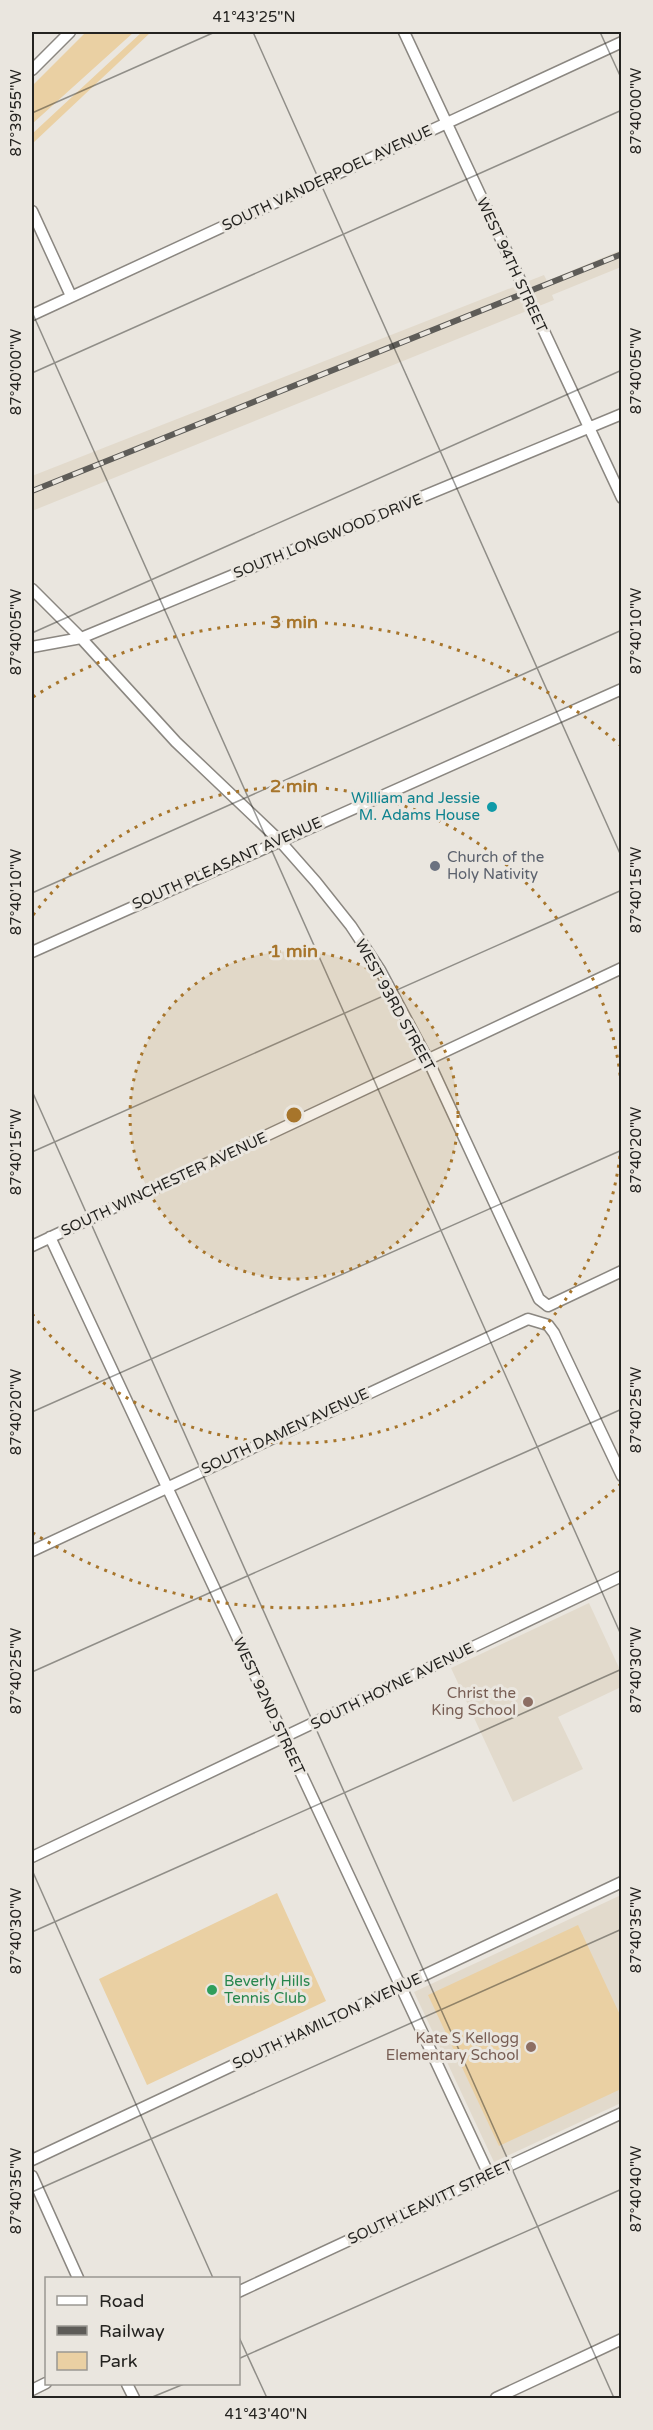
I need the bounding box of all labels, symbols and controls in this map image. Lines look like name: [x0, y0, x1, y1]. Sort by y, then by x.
text: 41°43'25"N: [212, 8, 296, 26]
text: 87°40'00"W: [627, 68, 645, 154]
text: 87°39'55"W: [7, 69, 25, 157]
street label: SOUTH VANDERPOEL AVENUE: [219, 121, 435, 235]
street label: WEST 94TH STREET: [473, 195, 551, 335]
text: 87°40'05"W: [627, 328, 645, 414]
text: 87°40'00"W: [7, 329, 25, 415]
street label: SOUTH LONGWOOD DRIVE: [231, 490, 425, 582]
text: 87°40'10"W: [627, 588, 645, 674]
text: 87°40'05"W: [7, 589, 25, 675]
text: 3 min: [270, 611, 318, 633]
text: 2 min: [270, 775, 318, 797]
place label: William and Jessie M. Adams House: [351, 789, 480, 824]
marker: William and Jessie M. Adams House: [485, 800, 499, 814]
street label: SOUTH PLEASANT AVENUE: [129, 813, 325, 913]
text: 87°40'15"W: [627, 847, 645, 933]
place label: Church of the Holy Nativity: [447, 848, 544, 883]
text: 87°40'10"W: [7, 849, 25, 935]
marker: Church of the Holy Nativity: [428, 859, 442, 873]
street label: WEST 93RD STREET: [351, 936, 439, 1074]
text: 1 min: [270, 940, 318, 962]
centre of rings: [284, 1105, 304, 1125]
text: 87°40'20"W: [627, 1107, 645, 1193]
text: 87°40'15"W: [7, 1109, 25, 1195]
street label: SOUTH WINCHESTER AVENUE: [58, 1128, 270, 1240]
text: 87°40'25"W: [627, 1367, 645, 1453]
text: 87°40'20"W: [7, 1369, 25, 1455]
street label: SOUTH DAMEN AVENUE: [198, 1384, 372, 1478]
text: 87°40'30"W: [627, 1627, 645, 1713]
text: 87°40'25"W: [7, 1628, 25, 1714]
street label: WEST 92ND STREET: [229, 1635, 309, 1777]
street label: SOUTH HOYNE AVENUE: [308, 1639, 476, 1733]
place label: Christ the King School: [431, 1684, 516, 1719]
marker: Christ the King School: [521, 1695, 535, 1709]
text: 87°40'35"W: [627, 1887, 645, 1973]
text: 87°40'30"W: [7, 1888, 25, 1974]
street label: SOUTH HAMILTON AVENUE: [230, 1969, 424, 2073]
place label: Beverly Hills Tennis Club: [224, 1972, 310, 2007]
marker: Beverly Hills Tennis Club: [205, 1983, 219, 1997]
place label: Kate S Kellogg Elementary School: [386, 2029, 519, 2064]
marker: Kate S Kellogg Elementary School: [524, 2040, 538, 2054]
text: 87°40'40"W: [627, 2146, 645, 2232]
text: 87°40'35"W: [7, 2148, 25, 2234]
street label: SOUTH LEAVITT STREET: [345, 2156, 515, 2248]
legend: [45, 2277, 240, 2385]
text: Road: [99, 2290, 144, 2312]
text: Railway: [99, 2320, 165, 2342]
text: Park: [99, 2350, 138, 2372]
text: 41°43'40"N: [224, 2405, 308, 2423]

